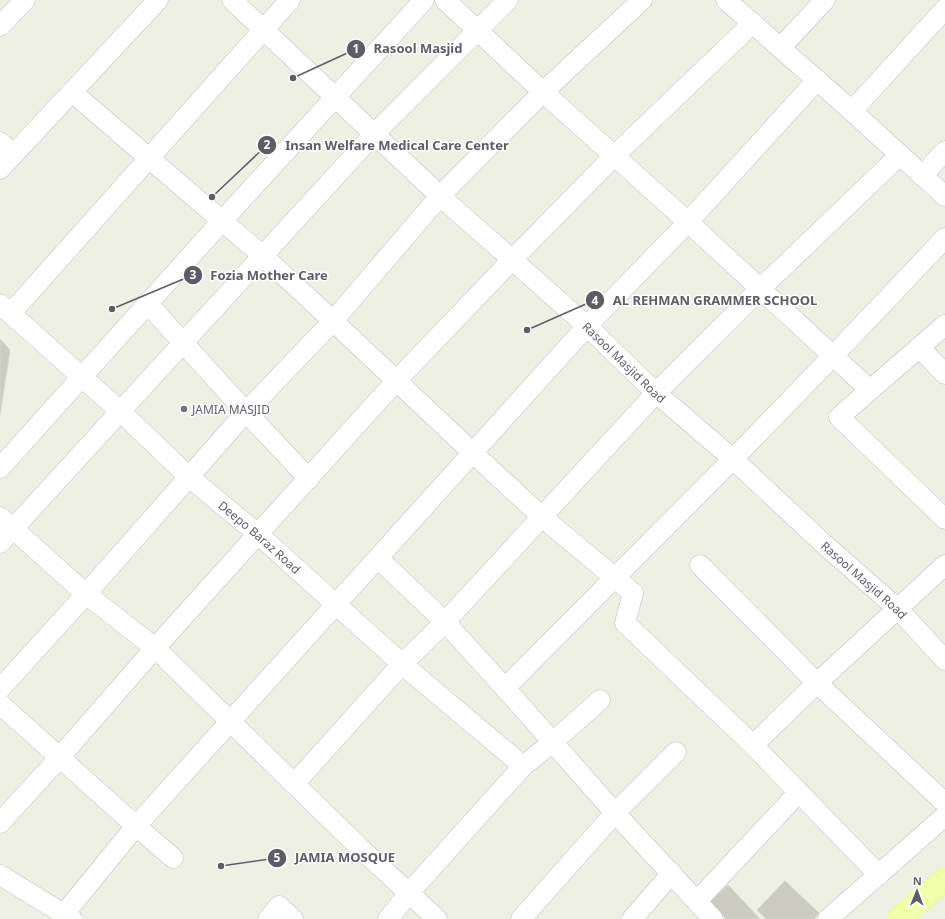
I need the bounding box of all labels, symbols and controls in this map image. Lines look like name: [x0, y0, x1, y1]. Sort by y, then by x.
callout: Rasool Masjid: [346, 36, 470, 61]
text: Rasool Masjid: [374, 39, 462, 57]
text: 1: [353, 40, 359, 57]
callout: Insan Welfare Medical Care Center: [257, 133, 517, 158]
text: 2: [264, 136, 271, 153]
text: Insan Welfare Medical Care Center: [285, 136, 509, 154]
callout: Fozia Mother Care: [183, 263, 336, 288]
text: 3: [190, 266, 197, 283]
text: Fozia Mother Care: [210, 266, 328, 284]
callout: AL REHMAN GRAMMER SCHOOL: [585, 288, 826, 313]
text: AL REHMAN GRAMMER SCHOOL: [613, 291, 817, 309]
text: 4: [592, 292, 599, 309]
street label: Rasool Masjid Road: [579, 318, 670, 406]
place label: JAMIA MASJID: [191, 401, 270, 418]
marker: JAMIA MASJID: [179, 404, 189, 414]
street label: Deepo Baraz Road: [215, 497, 305, 577]
street label: Rasool Masjid Road: [818, 537, 911, 622]
callout: JAMIA MOSQUE: [267, 845, 403, 870]
text: JAMIA MOSQUE: [294, 848, 395, 866]
text: 5: [274, 849, 281, 866]
north arrow: [897, 871, 937, 911]
text: N: [913, 873, 922, 888]

